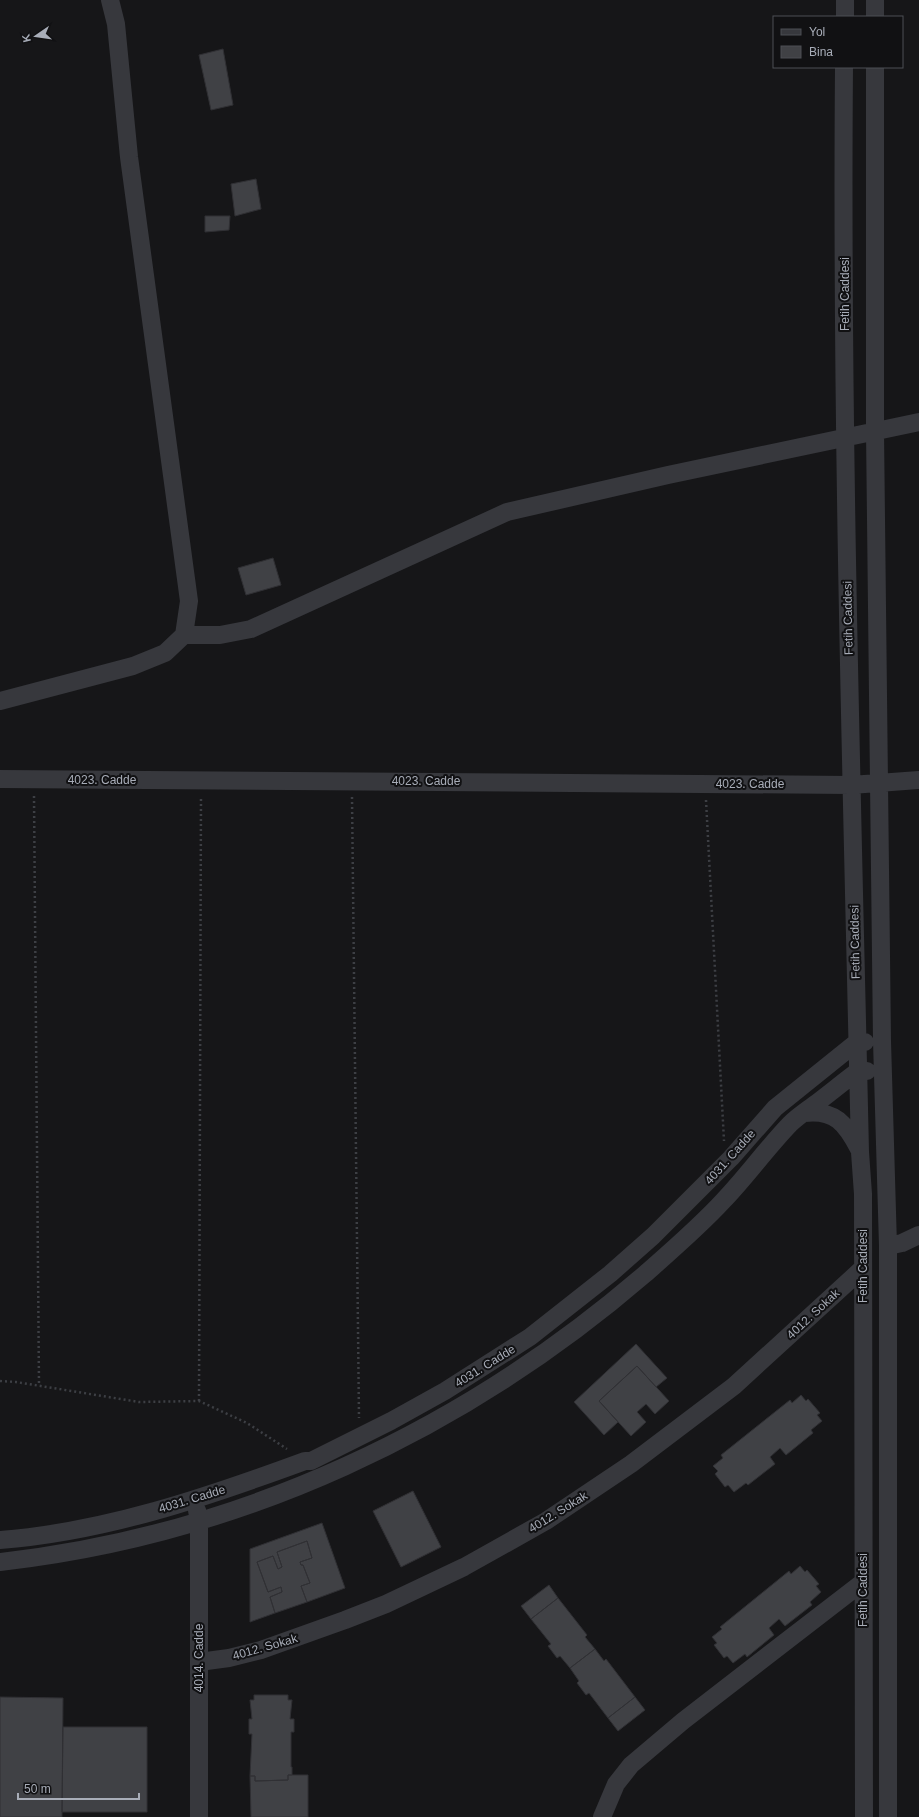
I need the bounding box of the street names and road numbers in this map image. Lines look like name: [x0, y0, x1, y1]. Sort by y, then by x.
street label: Fetih Caddesi: [838, 257, 852, 331]
street label: Fetih Caddesi: [840, 581, 856, 655]
street label: 4023. Cadde: [68, 773, 137, 787]
street label: 4023. Cadde: [392, 774, 461, 788]
street label: 4023. Cadde: [716, 777, 785, 791]
street label: Fetih Caddesi: [847, 905, 863, 979]
street label: 4031. Cadde: [702, 1127, 758, 1187]
street label: Fetih Caddesi: [856, 1229, 870, 1303]
street label: 4012. Sokak: [784, 1285, 843, 1342]
street label: 4031. Cadde: [452, 1342, 518, 1390]
street label: 4031. Cadde: [157, 1482, 227, 1516]
street label: 4012. Sokak: [526, 1488, 591, 1536]
street label: Fetih Caddesi: [856, 1553, 870, 1627]
street label: 4014. Cadde: [192, 1623, 206, 1692]
street label: 4012. Sokak: [231, 1631, 300, 1663]

